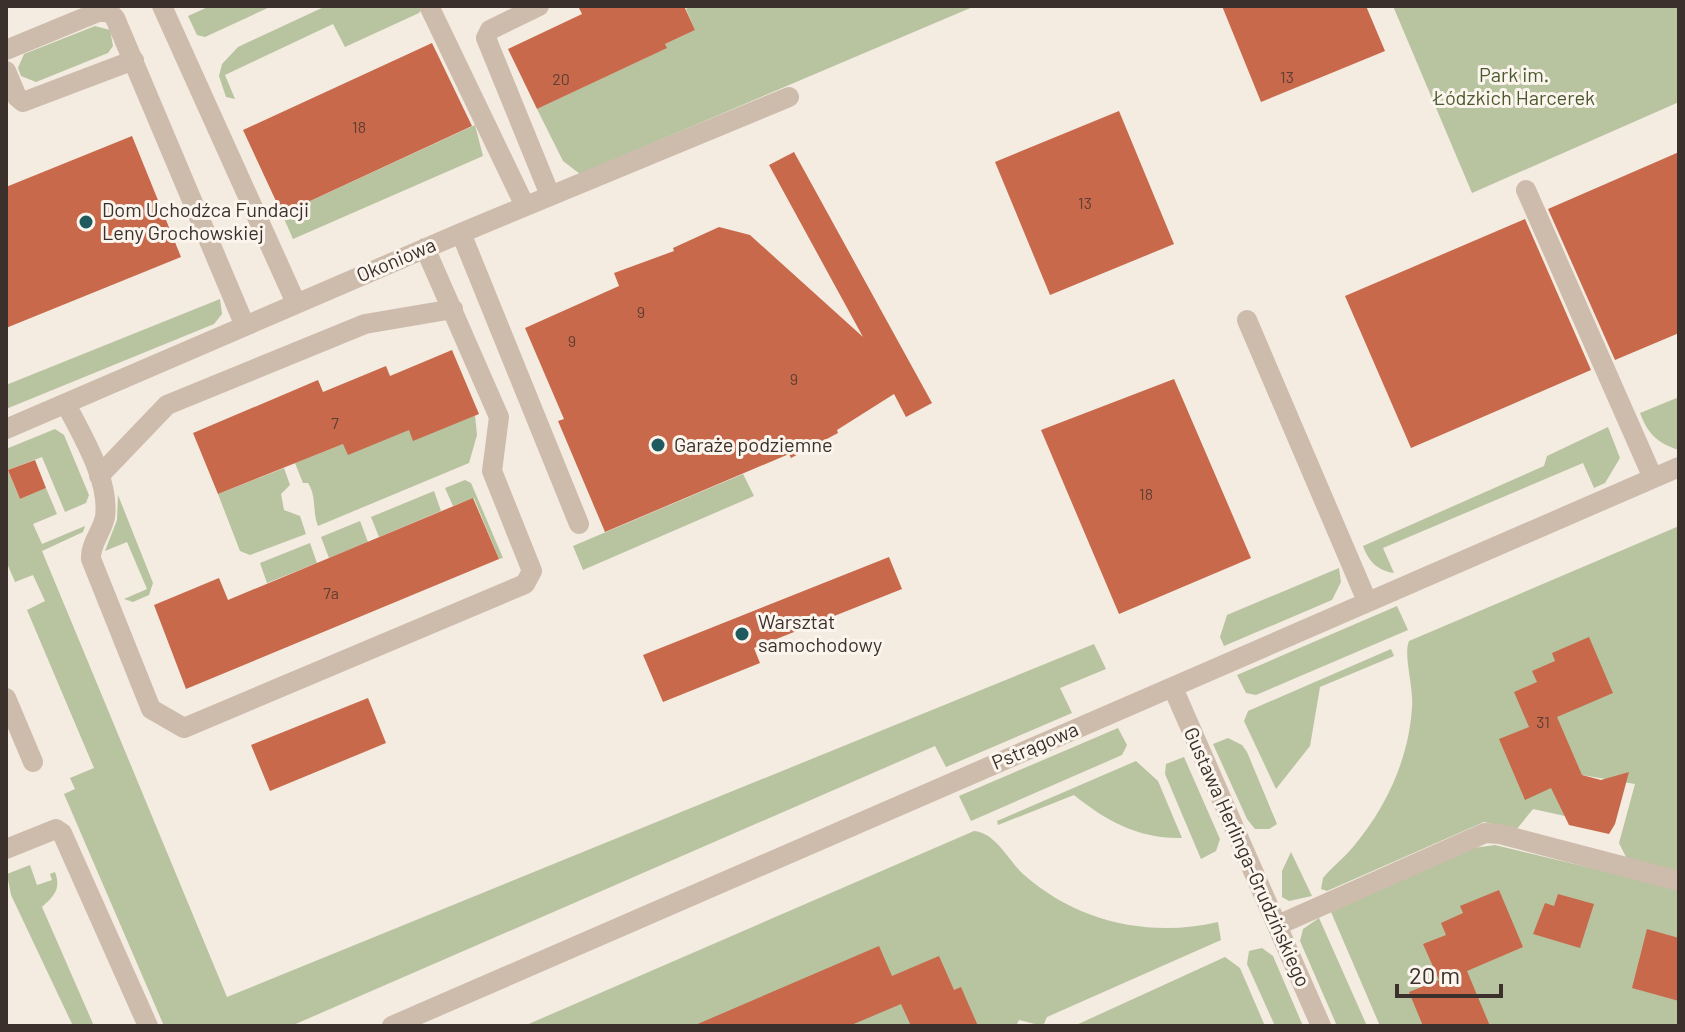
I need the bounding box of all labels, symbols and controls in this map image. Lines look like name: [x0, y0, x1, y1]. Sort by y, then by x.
park label: Park im. Łódzkich Harcerek: [1432, 62, 1595, 109]
house number: 13: [1280, 67, 1294, 86]
house number: 20: [552, 69, 570, 88]
house number: 18: [352, 117, 366, 136]
house number: 13: [1078, 193, 1092, 212]
place label: Dom Uchodźca Fundacji Leny Grochowskiej: [102, 197, 309, 244]
marker: Dom Uchodźca Fundacji Leny Grochowskiej: [77, 213, 95, 231]
street label: Okoniowa: [352, 232, 439, 286]
house number: 9: [637, 302, 645, 321]
house number: 9: [568, 331, 576, 350]
house number: 9: [790, 369, 798, 388]
house number: 7: [331, 413, 339, 432]
place label: Garaże podziemne: [674, 432, 833, 456]
marker: Garaże podziemne: [649, 436, 667, 454]
house number: 18: [1139, 484, 1153, 503]
house number: 7a: [323, 583, 339, 602]
place label: Warsztat samochodowy: [758, 609, 882, 656]
marker: Warsztat samochodowy: [733, 625, 751, 643]
house number: 31: [1536, 712, 1550, 731]
street label: Pstrągowa: [988, 716, 1081, 774]
street label: Gustawa Herlinga-Grudzińskiego: [1180, 723, 1316, 990]
scale bar: [1397, 948, 1501, 998]
text: 20 m: [1409, 960, 1460, 989]

